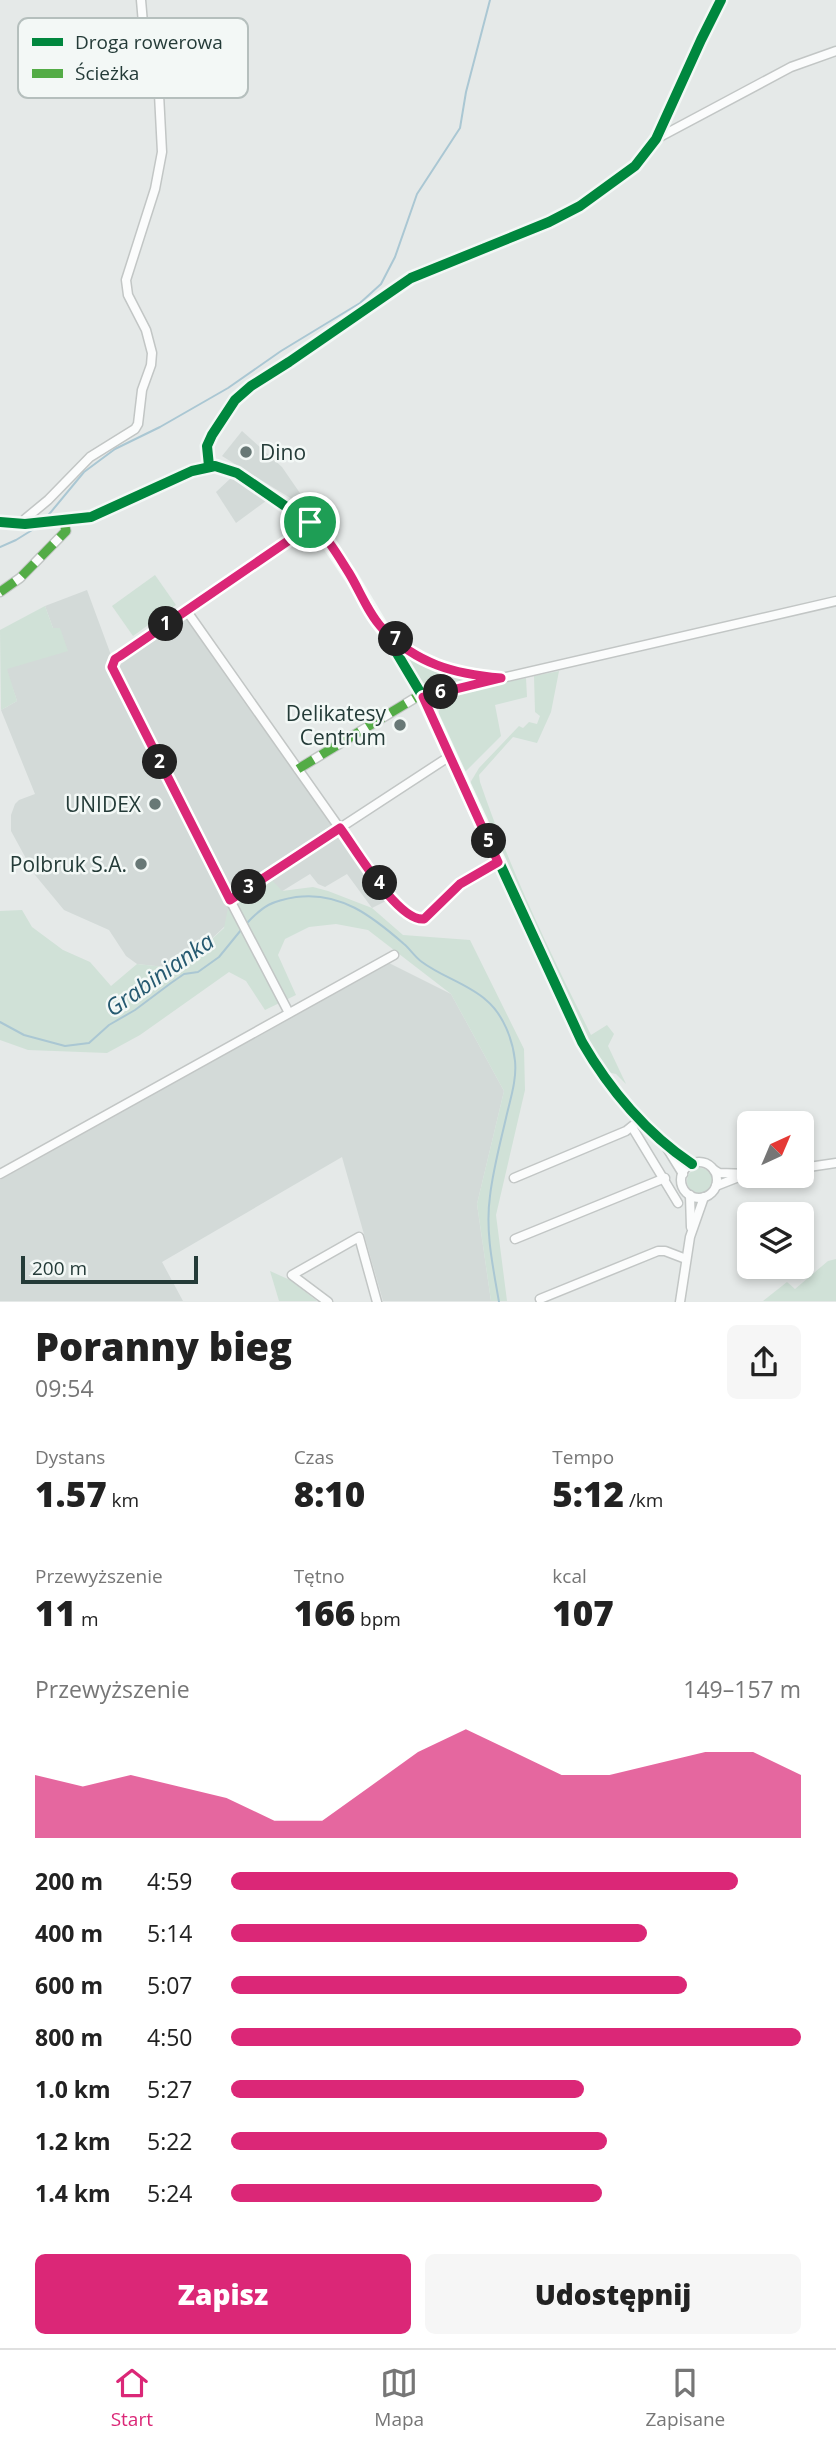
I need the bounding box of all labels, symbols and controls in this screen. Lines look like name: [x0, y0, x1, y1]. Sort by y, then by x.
legend: [18, 18, 248, 98]
text: Droga rowerowa: [75, 29, 223, 55]
text: Ścieżka: [75, 60, 139, 86]
place label: Dino: [260, 438, 306, 466]
marker: Dino: [238, 444, 254, 460]
pin: [280, 492, 340, 552]
icon: arrive: [291, 503, 329, 541]
pin: 1: [148, 606, 184, 642]
text: 1: [160, 610, 171, 636]
pin: 7: [378, 622, 414, 656]
text: 7: [390, 625, 401, 651]
pin: 6: [424, 674, 458, 710]
text: 6: [435, 678, 446, 704]
place label: Delikatesy Centrum: [286, 699, 386, 751]
marker: Delikatesy Centrum: [392, 717, 408, 733]
pin: 2: [142, 744, 178, 780]
text: 2: [154, 748, 165, 774]
place label: UNIDEX: [65, 790, 142, 818]
marker: UNIDEX: [147, 796, 163, 812]
pin: 5: [472, 824, 506, 858]
text: 5: [483, 827, 494, 853]
place label: Polbruk S.A.: [10, 850, 127, 878]
marker: Polbruk S.A.: [133, 856, 149, 872]
pin: 4: [362, 866, 398, 900]
text: 4: [374, 869, 385, 895]
pin: 3: [232, 870, 266, 904]
text: 3: [243, 873, 254, 899]
water label: Grabinianka: [98, 925, 220, 1023]
north arrow: [737, 1111, 814, 1188]
map controls: [737, 1111, 814, 1279]
button: layers: [737, 1202, 814, 1279]
scale bar: [21, 1252, 198, 1284]
text: 200 m: [32, 1255, 87, 1281]
text: Poranny bieg: [35, 1320, 292, 1372]
button: share: [727, 1325, 801, 1399]
text: 09:54: [35, 1372, 94, 1404]
text: Dystans: [35, 1444, 105, 1470]
text: Czas: [294, 1444, 334, 1470]
text: Tempo: [552, 1444, 614, 1470]
text: 1.57: [35, 1470, 107, 1517]
text: 8:10: [294, 1470, 365, 1517]
text: 5:12: [552, 1470, 624, 1517]
text: km: [107, 1487, 139, 1513]
text: /km: [624, 1487, 663, 1513]
text: Przewyższenie: [35, 1563, 163, 1589]
text: Tętno: [294, 1563, 345, 1589]
text: kcal: [552, 1563, 587, 1589]
text: 11: [35, 1589, 76, 1636]
text: 166: [294, 1589, 355, 1636]
text: 107: [552, 1589, 614, 1636]
text: m: [76, 1606, 99, 1632]
text: bpm: [355, 1606, 401, 1632]
text: Przewyższenie: [35, 1673, 190, 1705]
text: 149–157 m: [683, 1673, 801, 1705]
text: 200 m: [35, 1865, 103, 1897]
text: 4:59: [147, 1865, 193, 1897]
text: 400 m: [35, 1917, 103, 1949]
text: 5:14: [147, 1917, 193, 1949]
text: 600 m: [35, 1969, 103, 2001]
text: 5:07: [147, 1969, 193, 2001]
text: 800 m: [35, 2021, 103, 2053]
text: 4:50: [147, 2021, 193, 2053]
text: 1.0 km: [35, 2073, 111, 2105]
text: 5:27: [147, 2073, 193, 2105]
text: 1.2 km: [35, 2125, 111, 2157]
text: 5:22: [147, 2125, 193, 2157]
text: 1.4 km: [35, 2177, 111, 2209]
text: 5:24: [147, 2177, 193, 2209]
button: Zapisz: [35, 2254, 411, 2334]
button: Udostępnij: [425, 2254, 801, 2334]
tab: Start: [111, 2364, 153, 2432]
tab: Mapa: [374, 2364, 424, 2432]
tab: Zapisane: [646, 2364, 725, 2432]

